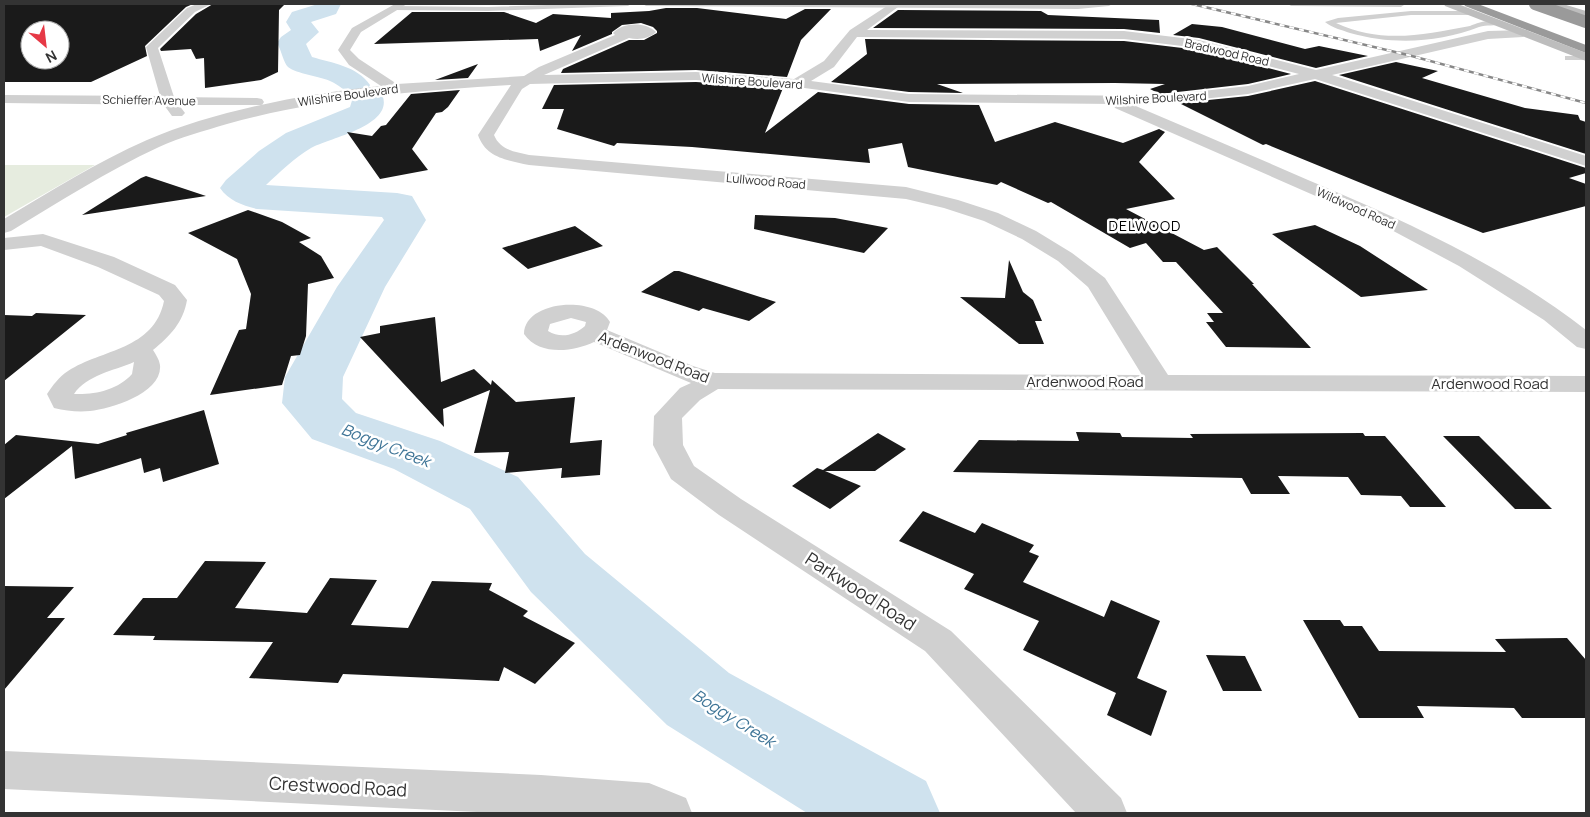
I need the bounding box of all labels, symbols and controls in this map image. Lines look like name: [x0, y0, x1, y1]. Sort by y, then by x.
north arrow: [20, 20, 70, 70]
street label: Bradwood Road: [1183, 34, 1271, 70]
text: N: [42, 46, 60, 68]
street label: Wilshire Boulevard: [701, 69, 803, 93]
street label: Wilshire Boulevard: [297, 80, 399, 110]
street label: Wilshire Boulevard: [1105, 87, 1207, 109]
street label: Schieffer Avenue: [102, 91, 196, 109]
street label: Lullwood Road: [725, 169, 807, 193]
street label: Wildwood Road: [1314, 183, 1398, 233]
district label: DELWOOD: [1109, 216, 1181, 235]
street label: Ardenwood Road: [595, 326, 713, 388]
street label: Ardenwood Road: [1026, 371, 1144, 392]
street label: Ardenwood Road: [1431, 373, 1549, 394]
water label: Boggy Creek: [338, 418, 436, 473]
street label: Parkwood Road: [801, 546, 921, 636]
water label: Boggy Creek: [688, 684, 781, 753]
street label: Crestwood Road: [268, 770, 408, 802]

